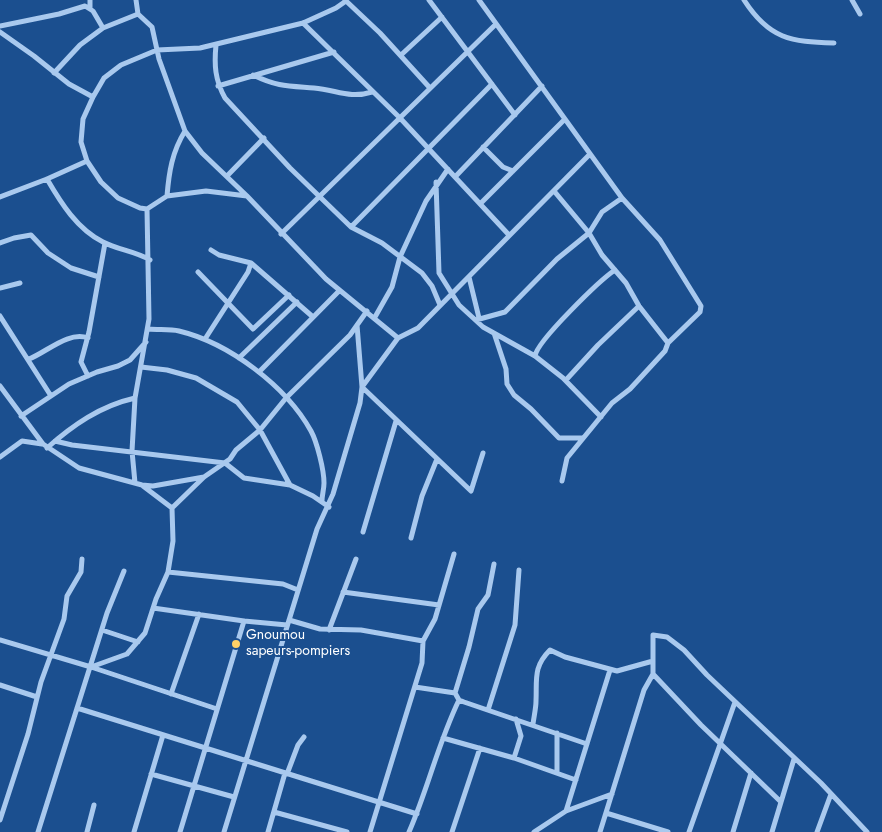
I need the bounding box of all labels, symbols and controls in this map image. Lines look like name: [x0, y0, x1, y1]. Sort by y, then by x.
place label: Gnoumou sapeurs-pompiers: [246, 628, 350, 660]
marker: Gnoumou sapeurs-pompiers: [230, 638, 242, 650]

